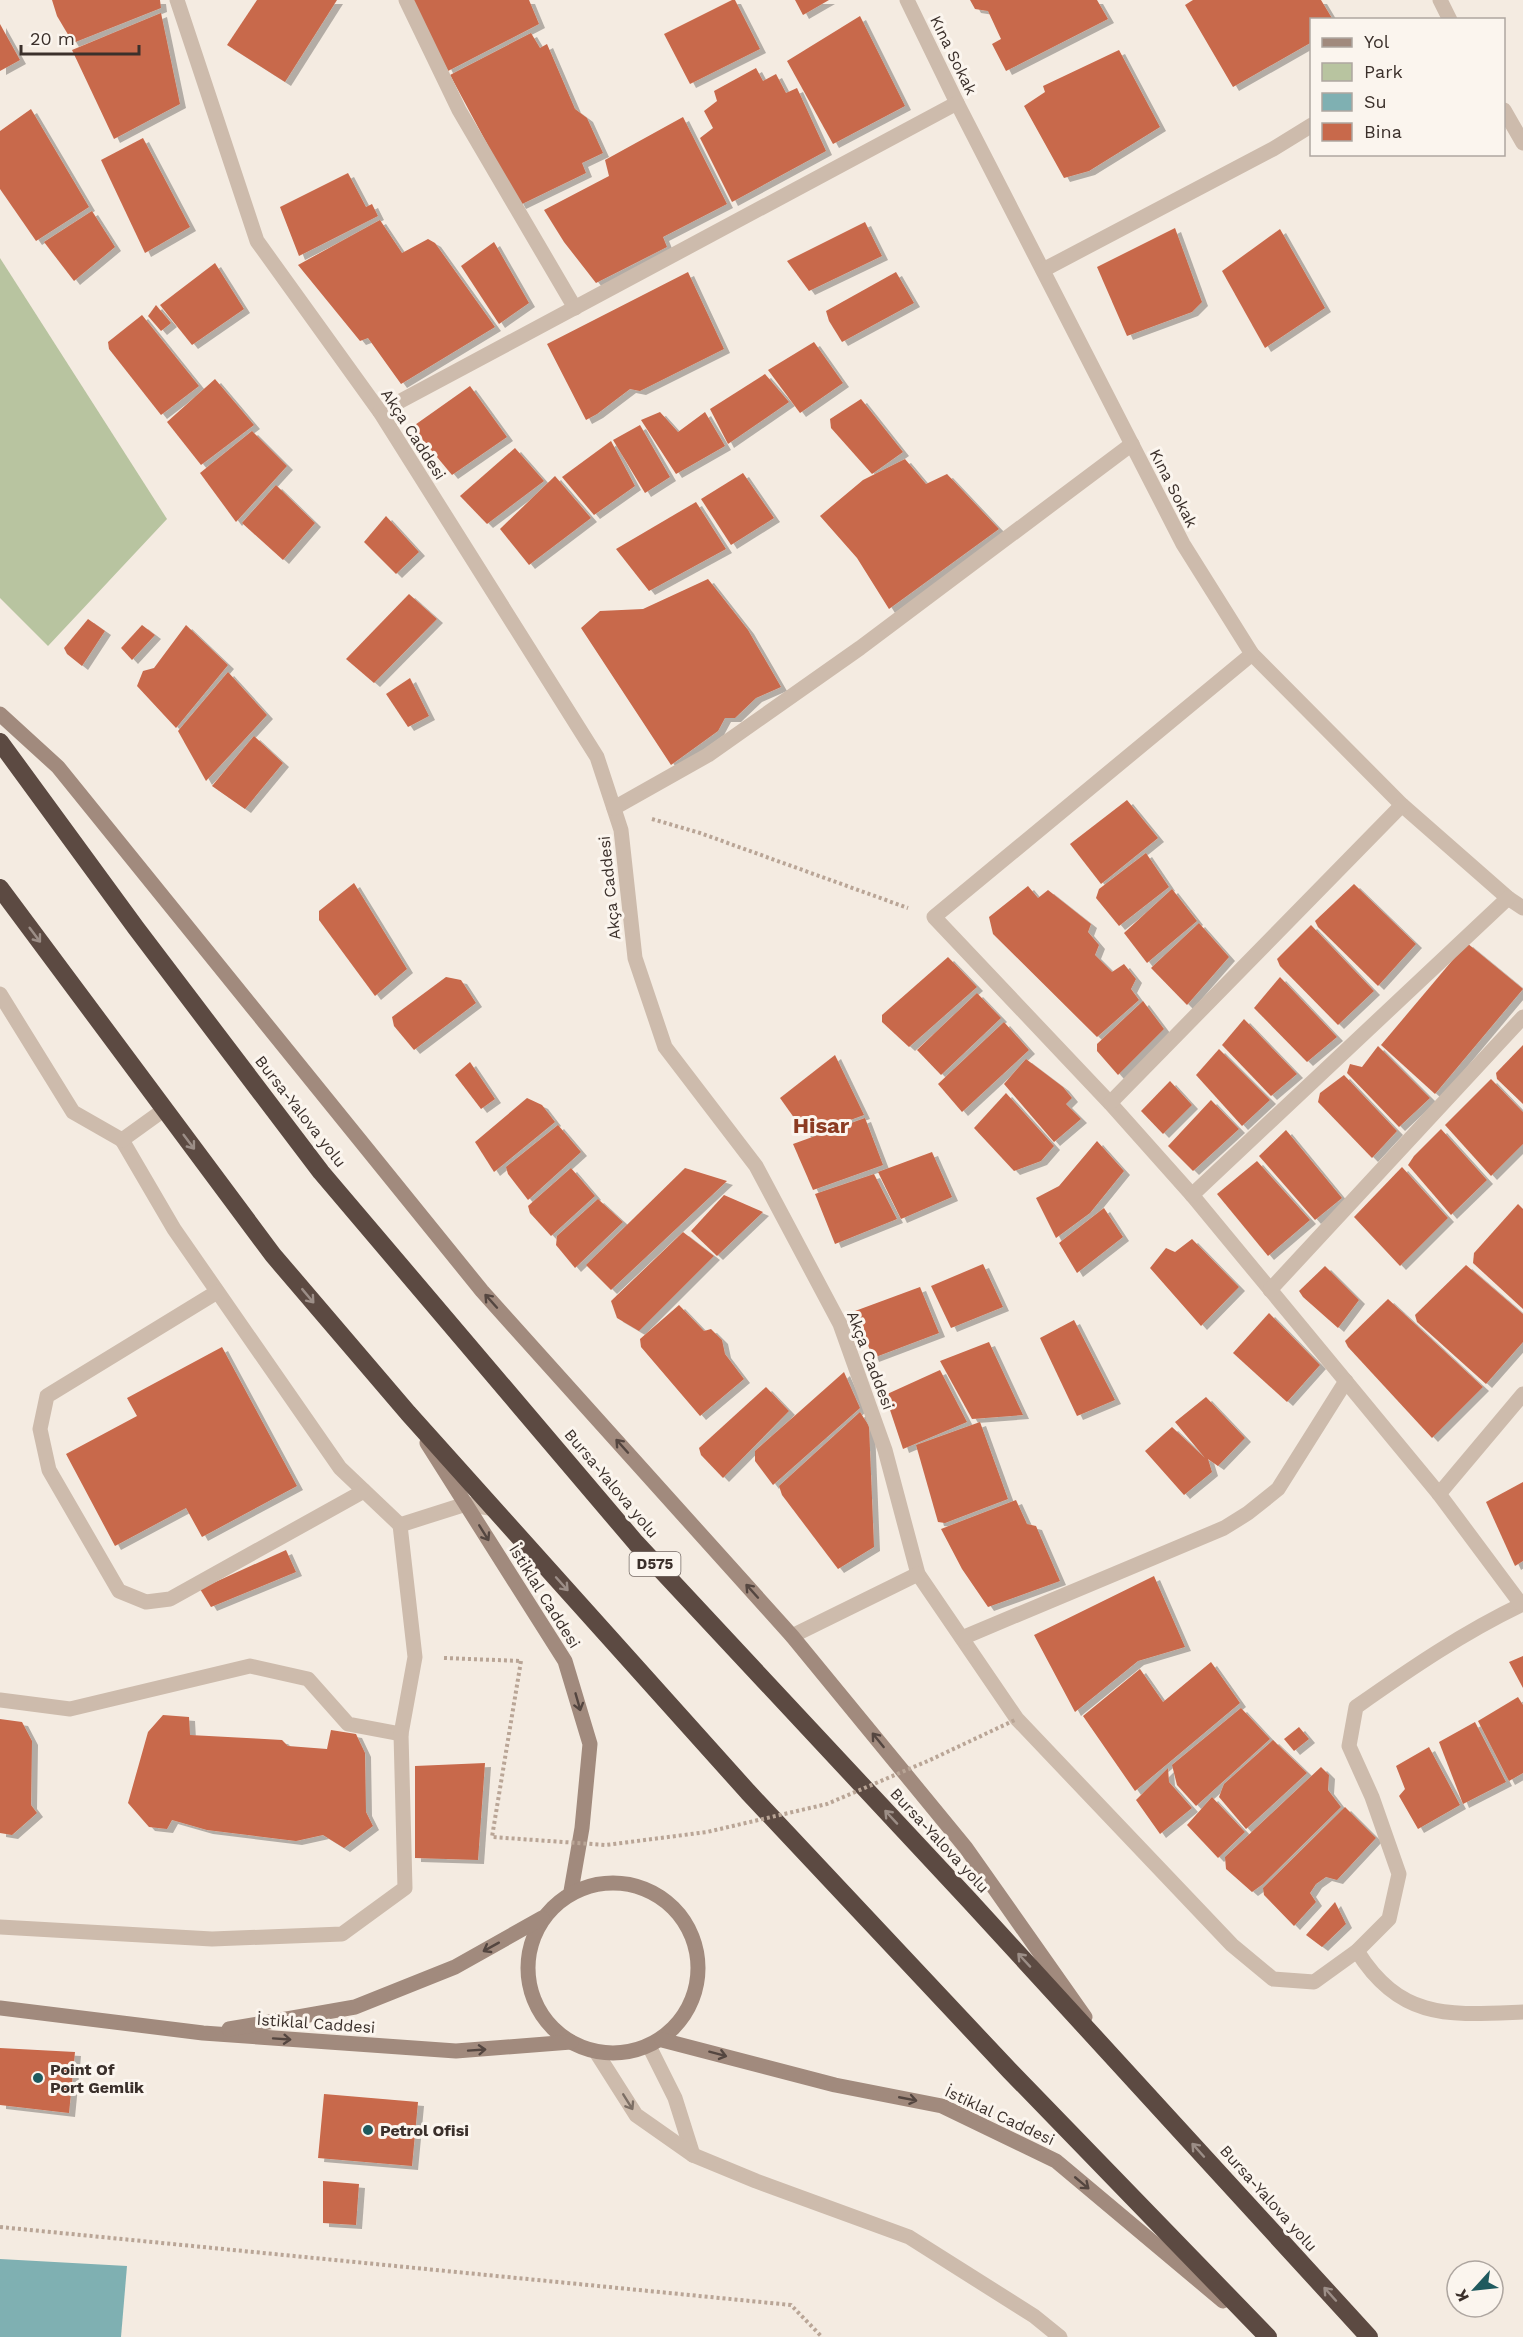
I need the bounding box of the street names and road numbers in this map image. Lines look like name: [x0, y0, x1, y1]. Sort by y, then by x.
street label: Kına Sokak: [926, 13, 981, 98]
street label: Akça Caddesi: [377, 385, 450, 483]
street label: Kına Sokak: [1146, 446, 1201, 531]
street label: Akça Caddesi: [595, 835, 624, 941]
street label: Bursa-Yalova yolu: [251, 1052, 350, 1171]
street label: Akça Caddesi: [843, 1308, 898, 1412]
street label: Bursa-Yalova yolu: [561, 1425, 663, 1542]
street label: İstiklal Caddesi: [505, 1541, 584, 1652]
road number: D575: [630, 1552, 680, 1576]
street label: Bursa-Yalova yolu: [886, 1784, 993, 1897]
street label: İstiklal Caddesi: [256, 2010, 376, 2037]
street label: İstiklal Caddesi: [942, 2082, 1058, 2149]
street label: Bursa-Yalova yolu: [1216, 2141, 1321, 2255]

